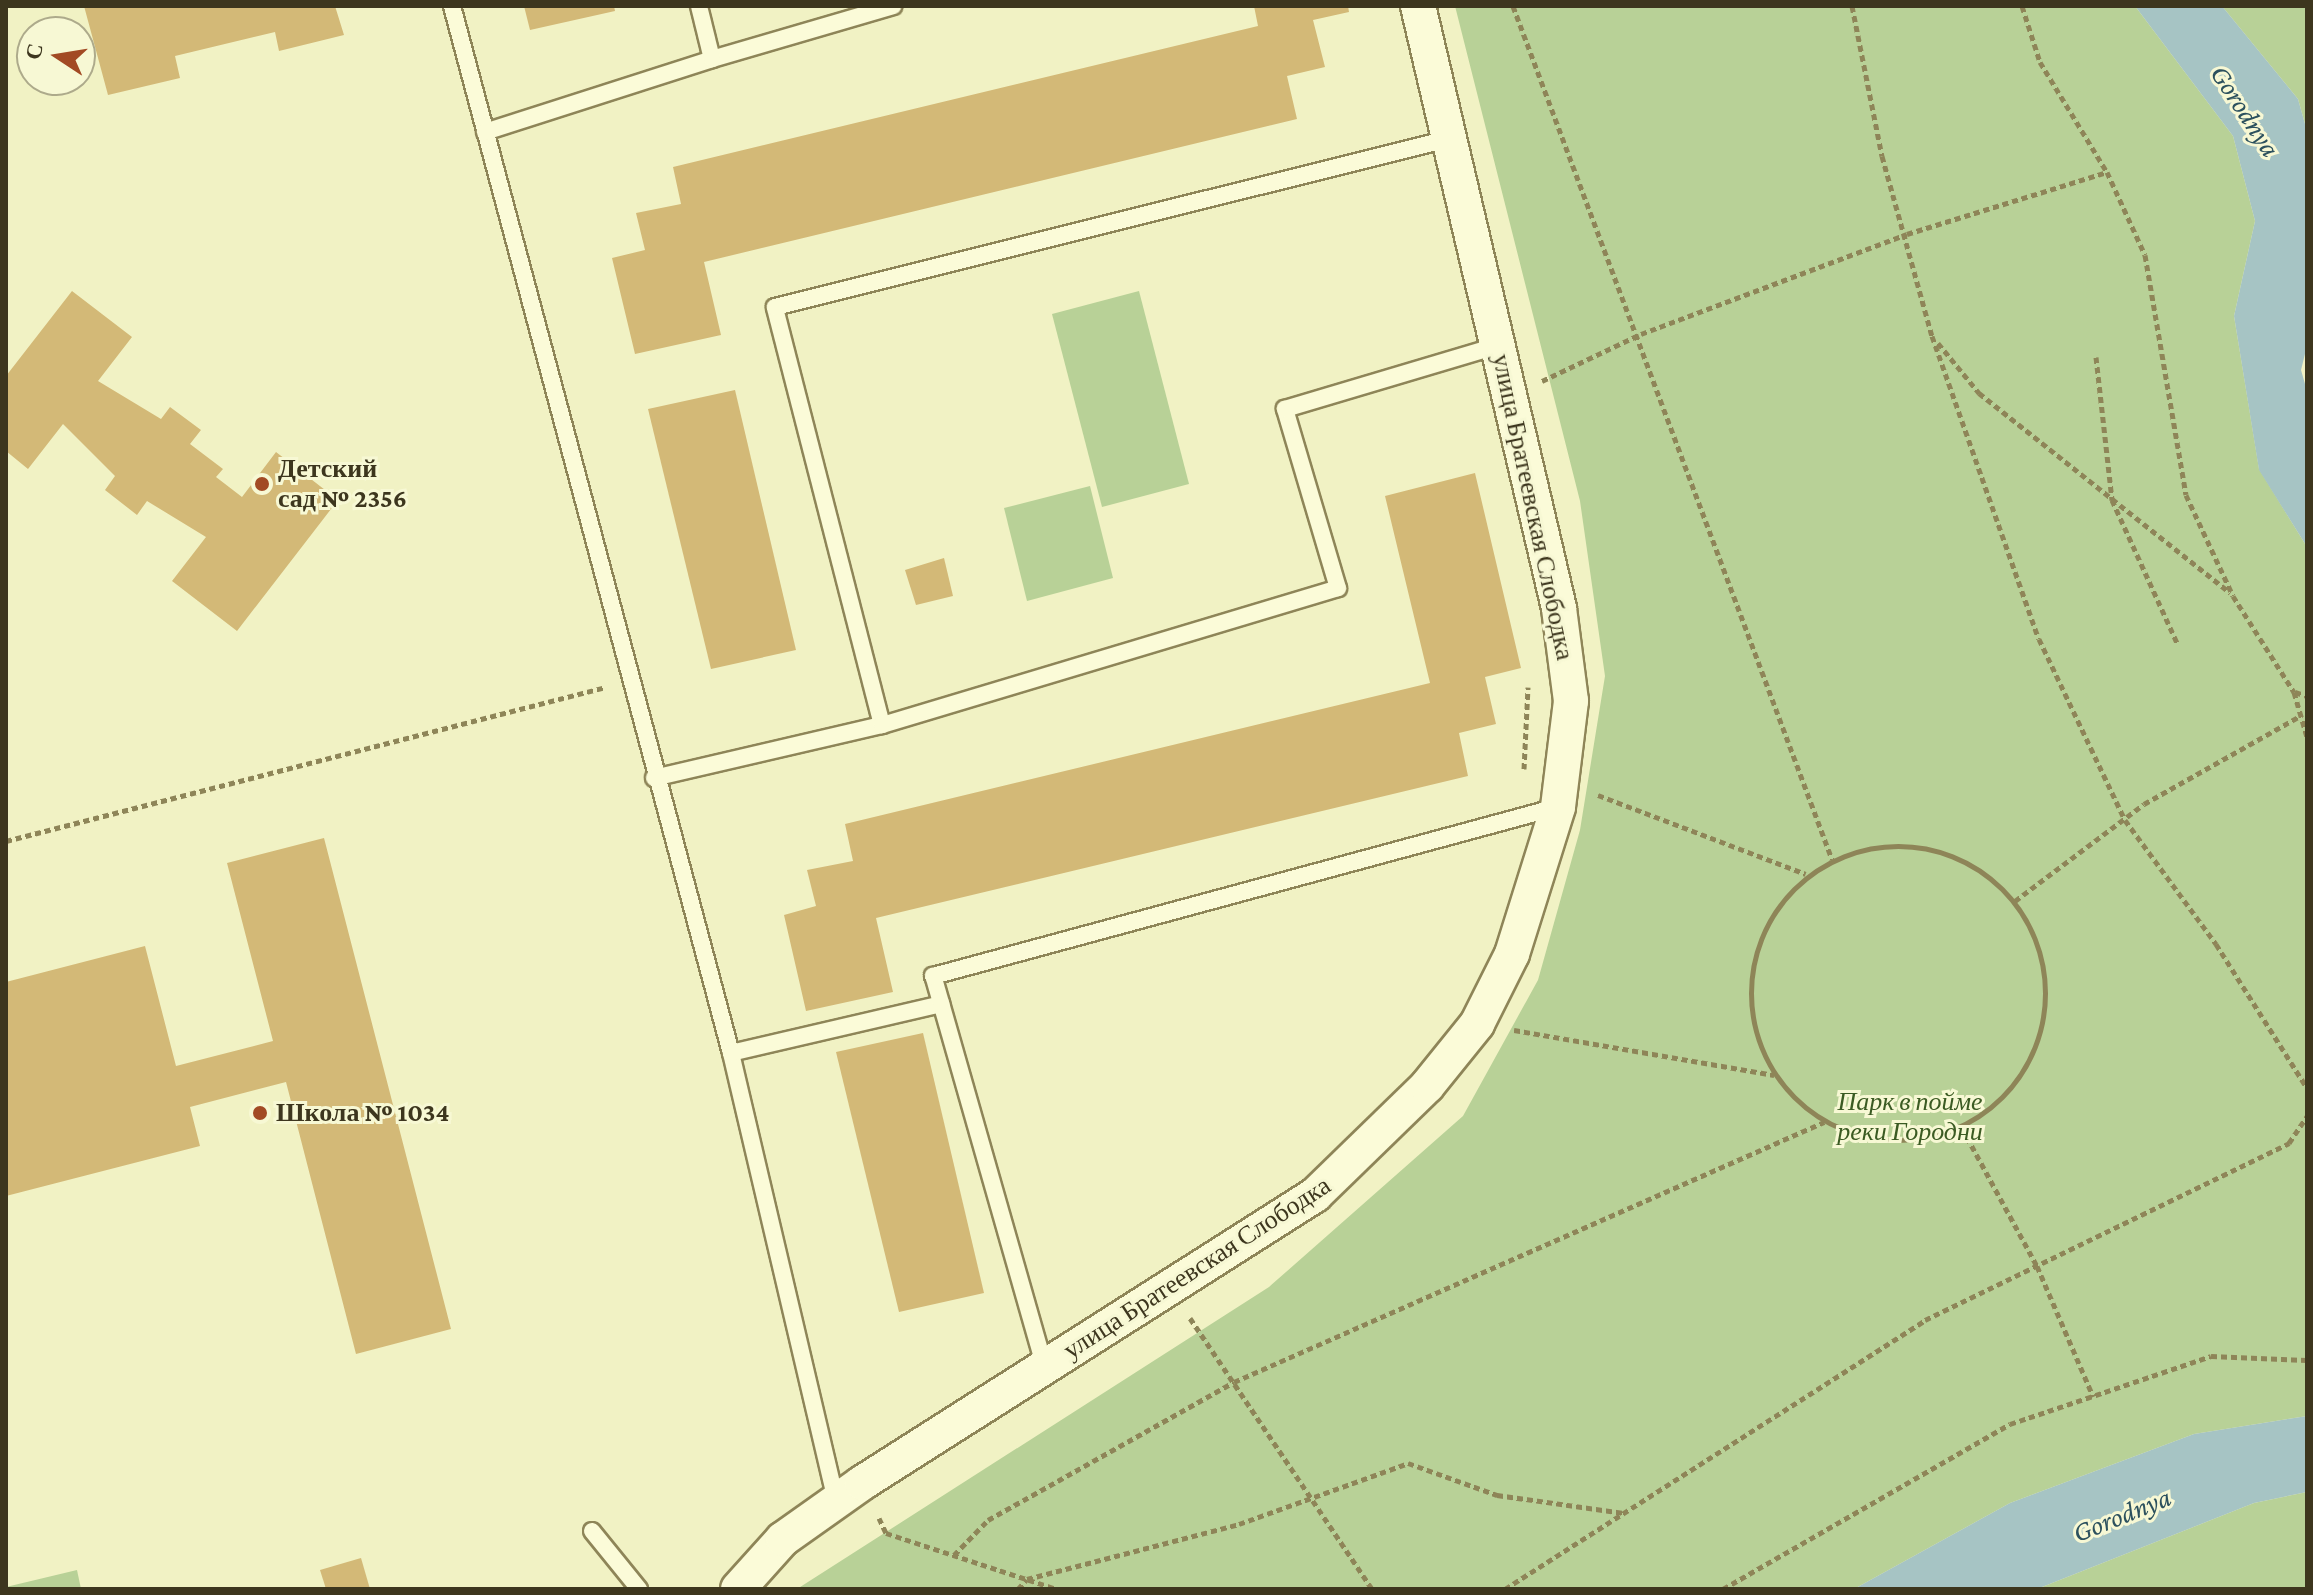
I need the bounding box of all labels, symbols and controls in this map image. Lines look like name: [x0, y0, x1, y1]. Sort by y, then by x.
north arrow: [16, 16, 96, 96]
text: С: [20, 41, 48, 62]
water label: Gorodnya: [2203, 59, 2287, 163]
street label: улица Братеевская Слободка: [1485, 351, 1581, 663]
place label: Детский сад № 2356: [278, 453, 407, 514]
marker: Детский сад № 2356: [253, 475, 271, 493]
park label: Парк в пойме реки Городни: [1837, 1086, 1983, 1148]
place label: Школа № 1034: [276, 1097, 449, 1129]
marker: Школа № 1034: [251, 1104, 269, 1122]
street label: улица Братеевская Слободка: [1058, 1170, 1336, 1366]
water label: Gorodnya: [2068, 1480, 2176, 1550]

